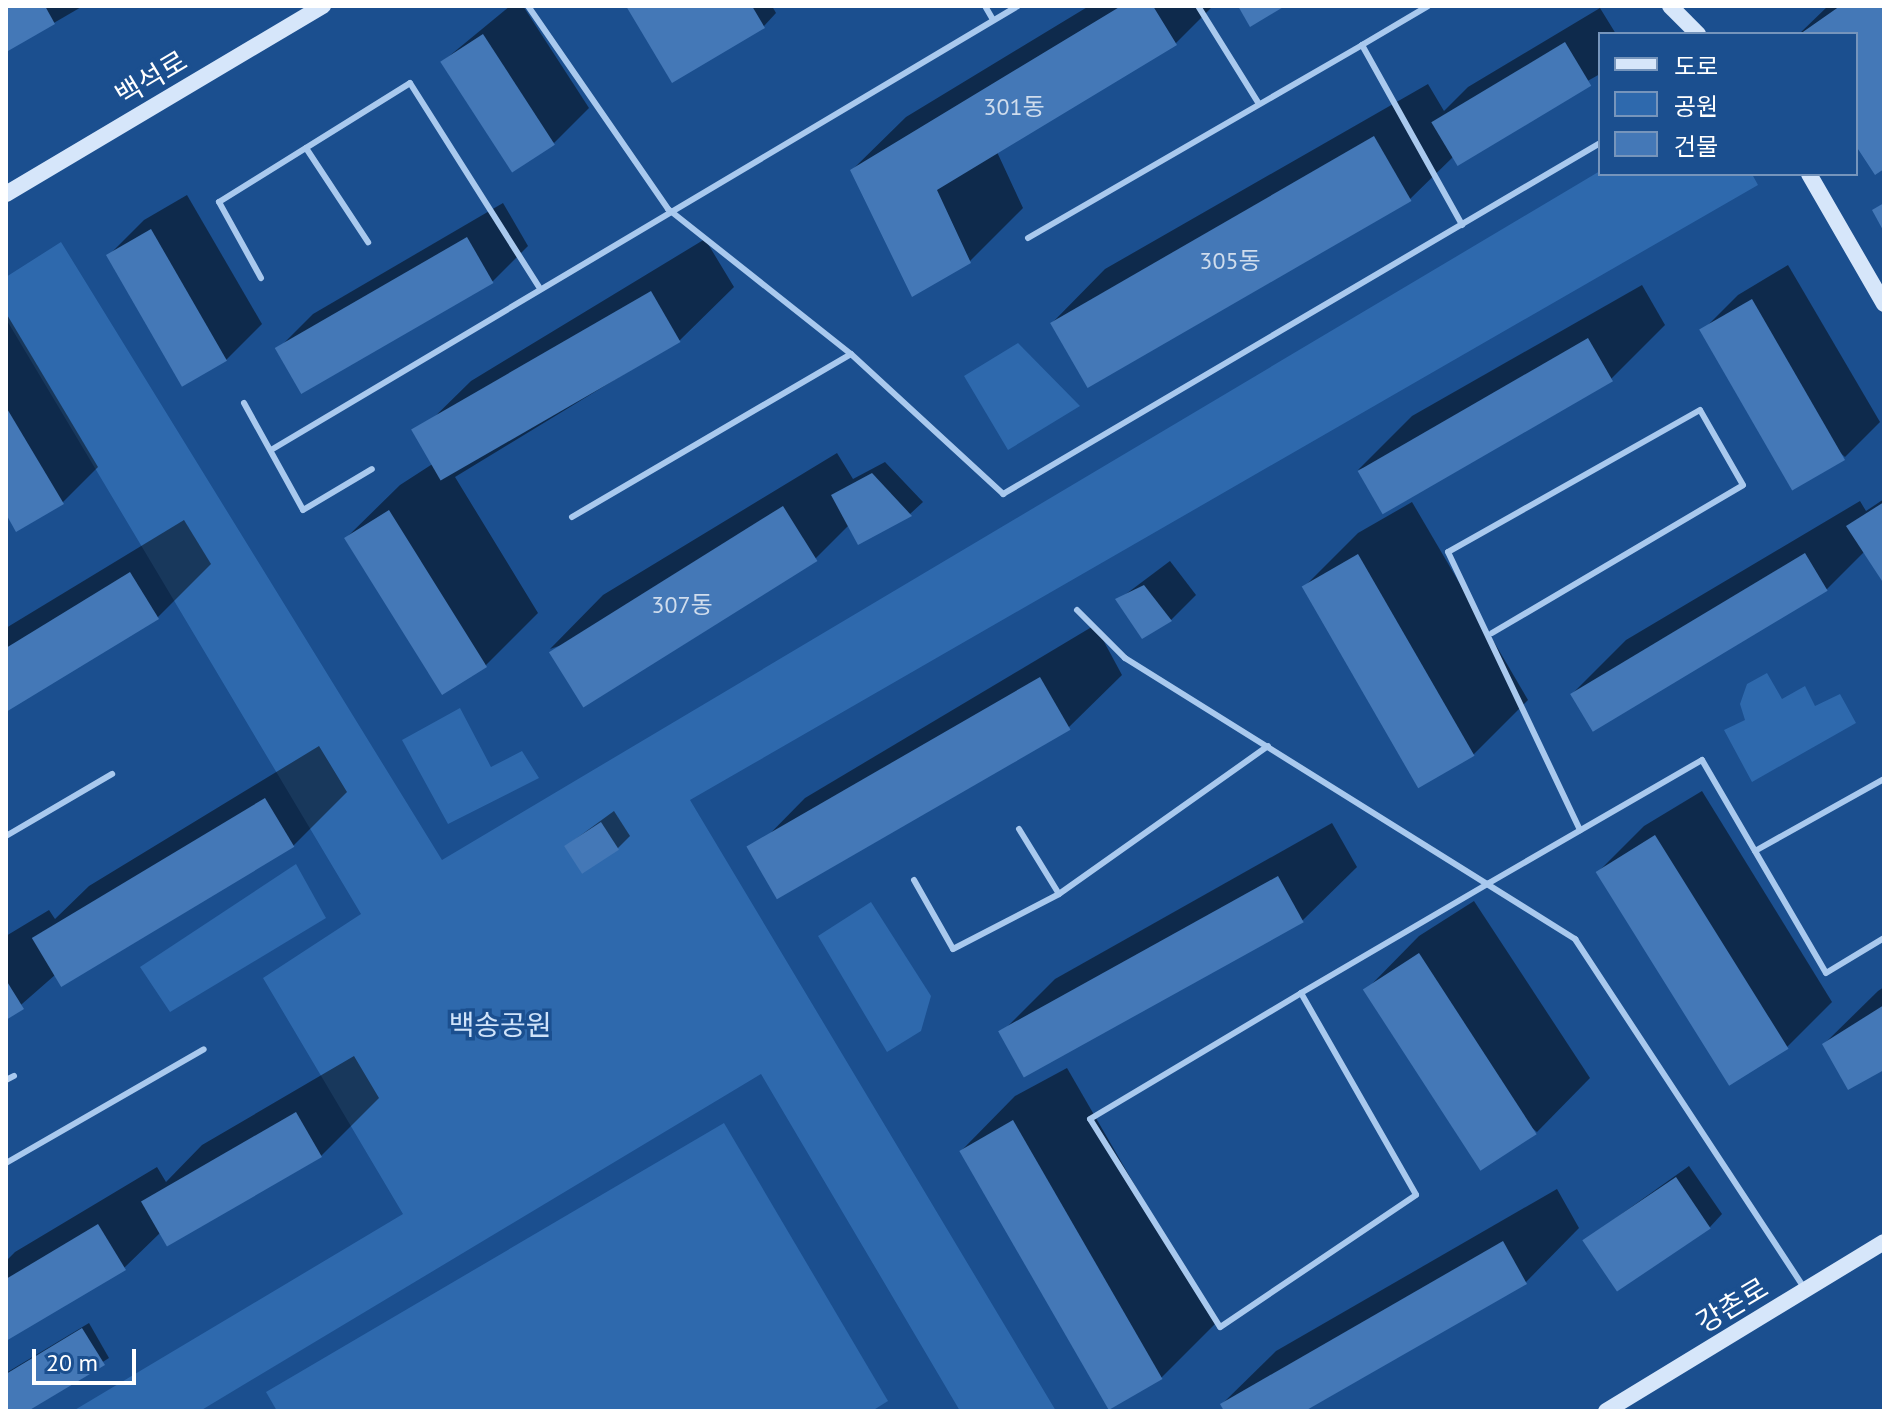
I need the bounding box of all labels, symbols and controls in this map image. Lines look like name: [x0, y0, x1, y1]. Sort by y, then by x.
legend: [1598, 32, 1858, 176]
street label: 백석로: [109, 44, 193, 112]
text: 도로: [1674, 51, 1718, 82]
text: 공원: [1674, 91, 1718, 122]
house number: 301동: [983, 93, 1045, 121]
text: 건물: [1674, 131, 1718, 162]
house number: 305동: [1199, 247, 1261, 275]
house number: 307동: [651, 591, 713, 619]
park label: 백송공원: [448, 1008, 552, 1042]
street label: 강촌로: [1690, 1271, 1774, 1339]
scale bar: [36, 1333, 140, 1383]
text: 20 m: [46, 1347, 98, 1378]

